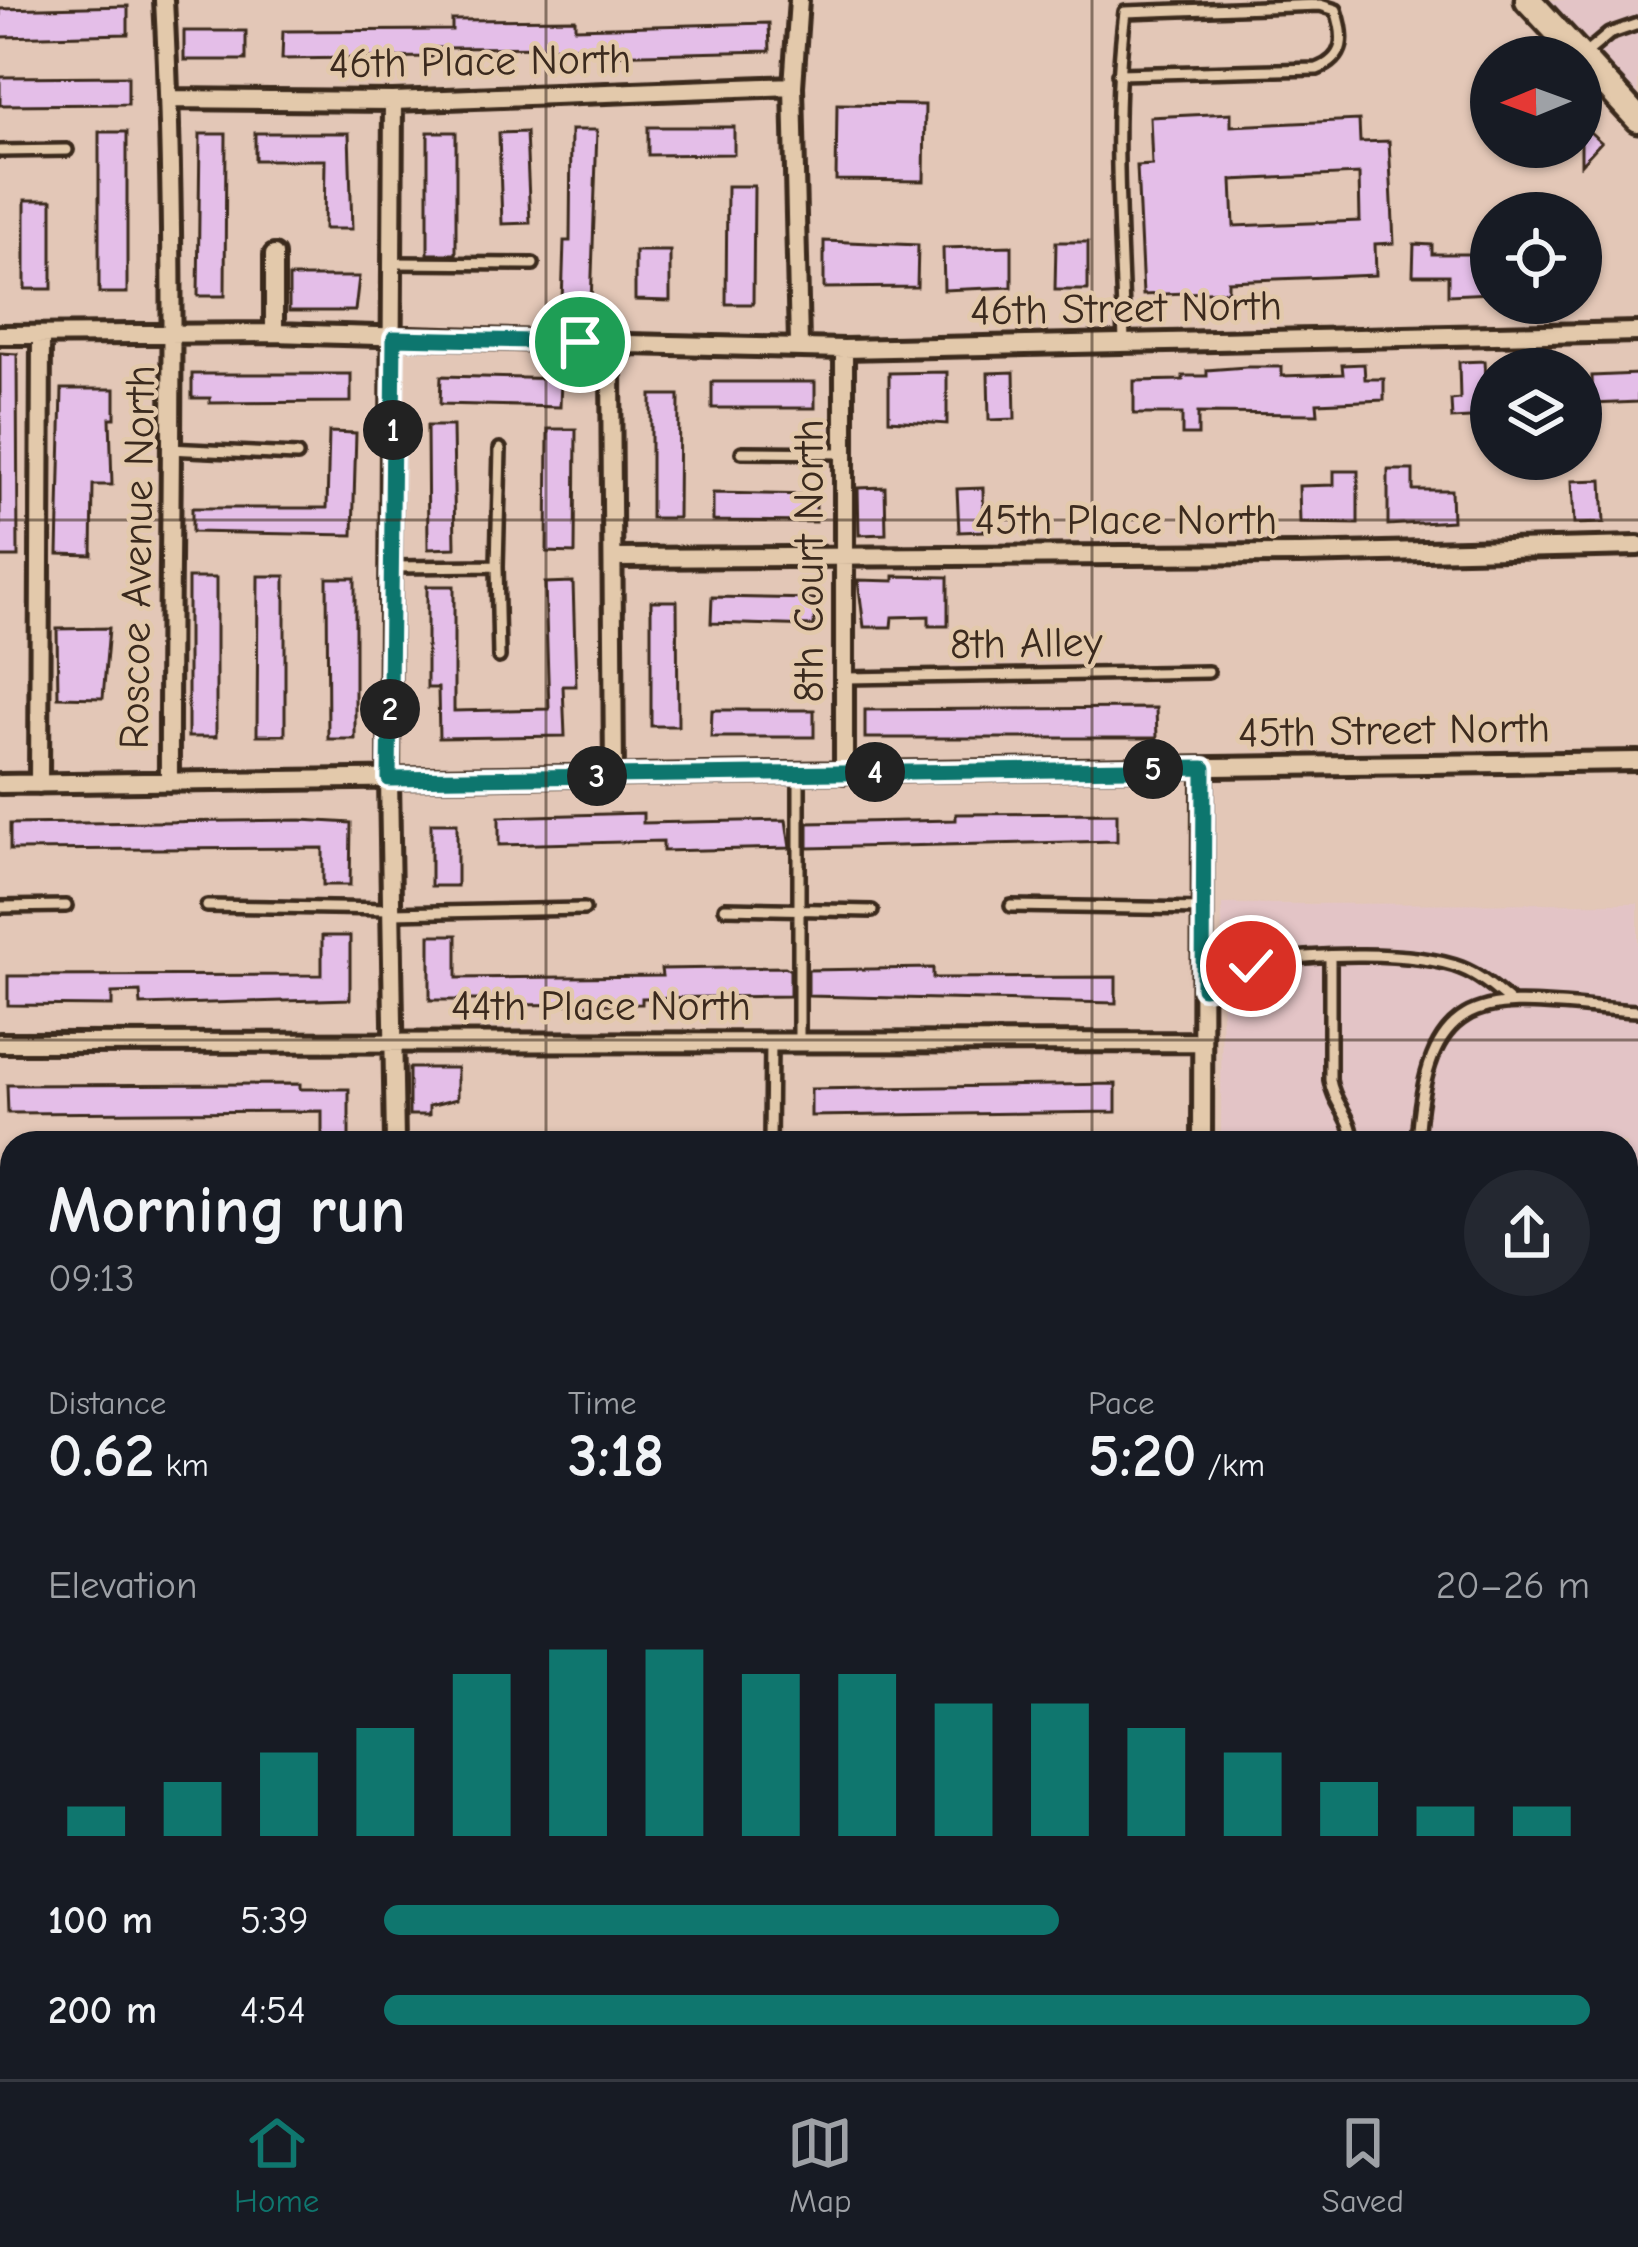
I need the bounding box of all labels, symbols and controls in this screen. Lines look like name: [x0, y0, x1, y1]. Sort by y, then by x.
street label: 46th Place North: [328, 34, 632, 89]
north arrow: [1470, 36, 1602, 168]
map controls: [1470, 36, 1602, 480]
button: locate: [1470, 192, 1602, 324]
street label: 46th Street North: [970, 281, 1282, 336]
pin: [529, 291, 631, 393]
icon: arrive: [547, 309, 613, 375]
button: layers: [1470, 348, 1602, 480]
street label: Roscoe Avenue North: [110, 364, 165, 750]
pin: 1: [363, 400, 423, 460]
text: 1: [387, 411, 399, 449]
street label: 8th Court North: [785, 419, 834, 703]
street label: 45th Place North: [975, 496, 1277, 545]
street label: 8th Alley: [949, 618, 1103, 669]
pin: 2: [360, 679, 420, 739]
text: 2: [382, 690, 398, 728]
street label: 45th Street North: [1238, 703, 1550, 758]
pin: 5: [1123, 739, 1183, 799]
pin: 4: [845, 742, 905, 802]
pin: 3: [567, 746, 627, 806]
text: 5: [1144, 750, 1162, 788]
text: 4: [867, 753, 883, 791]
text: 3: [589, 757, 605, 795]
pin: [1200, 915, 1302, 1017]
icon: check: [1218, 933, 1284, 999]
street label: 44th Place North: [451, 982, 751, 1031]
button: share: [1464, 1170, 1590, 1296]
text: Morning run: [48, 1173, 406, 1249]
text: 09:13: [48, 1256, 135, 1301]
text: Distance: [48, 1384, 166, 1422]
text: Time: [568, 1384, 637, 1422]
text: Pace: [1088, 1384, 1155, 1422]
text: 0.62: [48, 1422, 154, 1491]
text: 3:18: [568, 1422, 664, 1491]
text: 5:20: [1088, 1422, 1196, 1491]
text: km: [154, 1446, 209, 1484]
text: /km: [1196, 1446, 1265, 1484]
text: Elevation: [48, 1563, 197, 1608]
text: 20–26 m: [1436, 1563, 1590, 1608]
text: 100 m: [48, 1898, 153, 1943]
text: 5:39: [240, 1898, 309, 1943]
text: 200 m: [48, 1988, 157, 2033]
text: 4:54: [240, 1988, 306, 2033]
tab: Home: [234, 2110, 319, 2220]
tab: Map: [787, 2110, 853, 2220]
tab: Saved: [1321, 2110, 1404, 2220]

